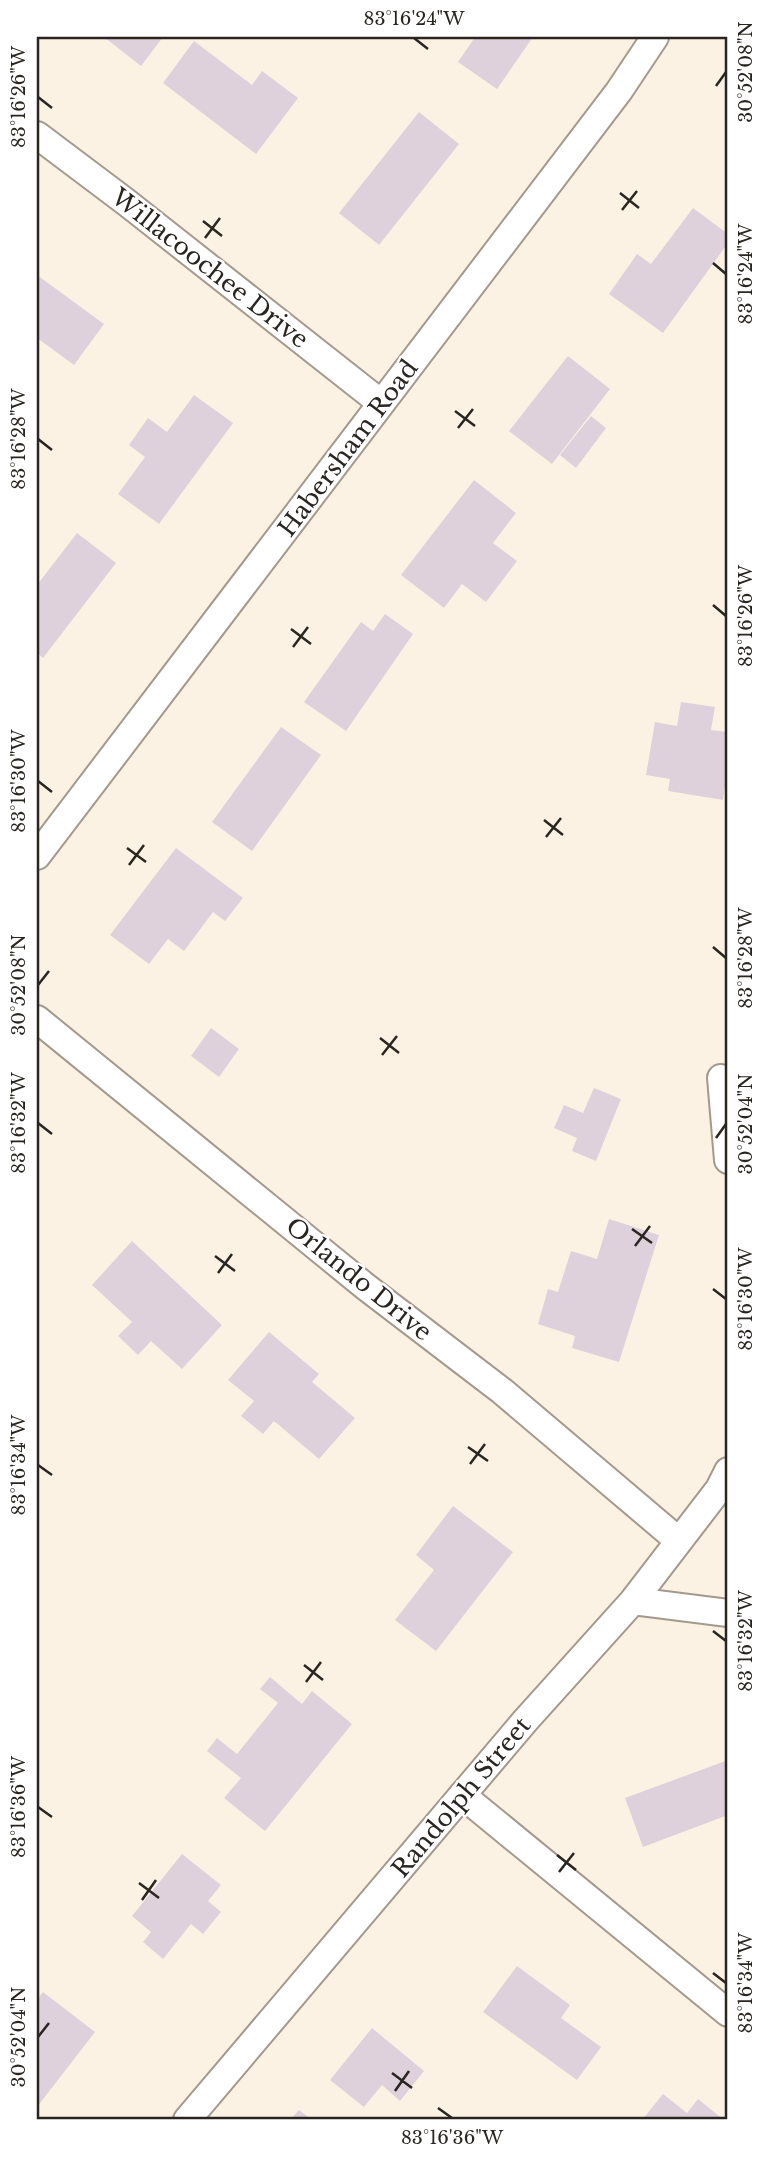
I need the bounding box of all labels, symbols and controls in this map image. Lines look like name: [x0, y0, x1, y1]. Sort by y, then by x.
text: 83°16'24"W: [364, 8, 465, 30]
text: 30°52'08"N: [735, 21, 757, 123]
text: 83°16'26"W: [8, 45, 30, 148]
street label: Willacoochee Drive: [105, 182, 314, 354]
text: 83°16'24"W: [735, 223, 757, 324]
street label: Habersham Road: [272, 354, 424, 542]
text: 83°16'28"W: [8, 387, 30, 490]
text: 83°16'26"W: [735, 564, 757, 667]
text: 83°16'30"W: [8, 728, 30, 833]
text: 83°16'28"W: [735, 906, 757, 1009]
text: 30°52'08"N: [8, 934, 30, 1036]
text: 83°16'32"W: [8, 1071, 30, 1174]
text: 30°52'04"N: [735, 1074, 757, 1174]
street label: Orlando Drive: [280, 1211, 438, 1347]
text: 83°16'30"W: [735, 1246, 757, 1351]
text: 83°16'34"W: [8, 1414, 30, 1515]
text: 83°16'32"W: [735, 1589, 757, 1692]
street label: Randolph Street: [386, 1711, 536, 1883]
text: 83°16'36"W: [8, 1755, 30, 1858]
text: 83°16'34"W: [735, 1932, 757, 2033]
text: 30°52'04"N: [8, 1987, 30, 2087]
text: 83°16'36"W: [401, 2127, 504, 2149]

